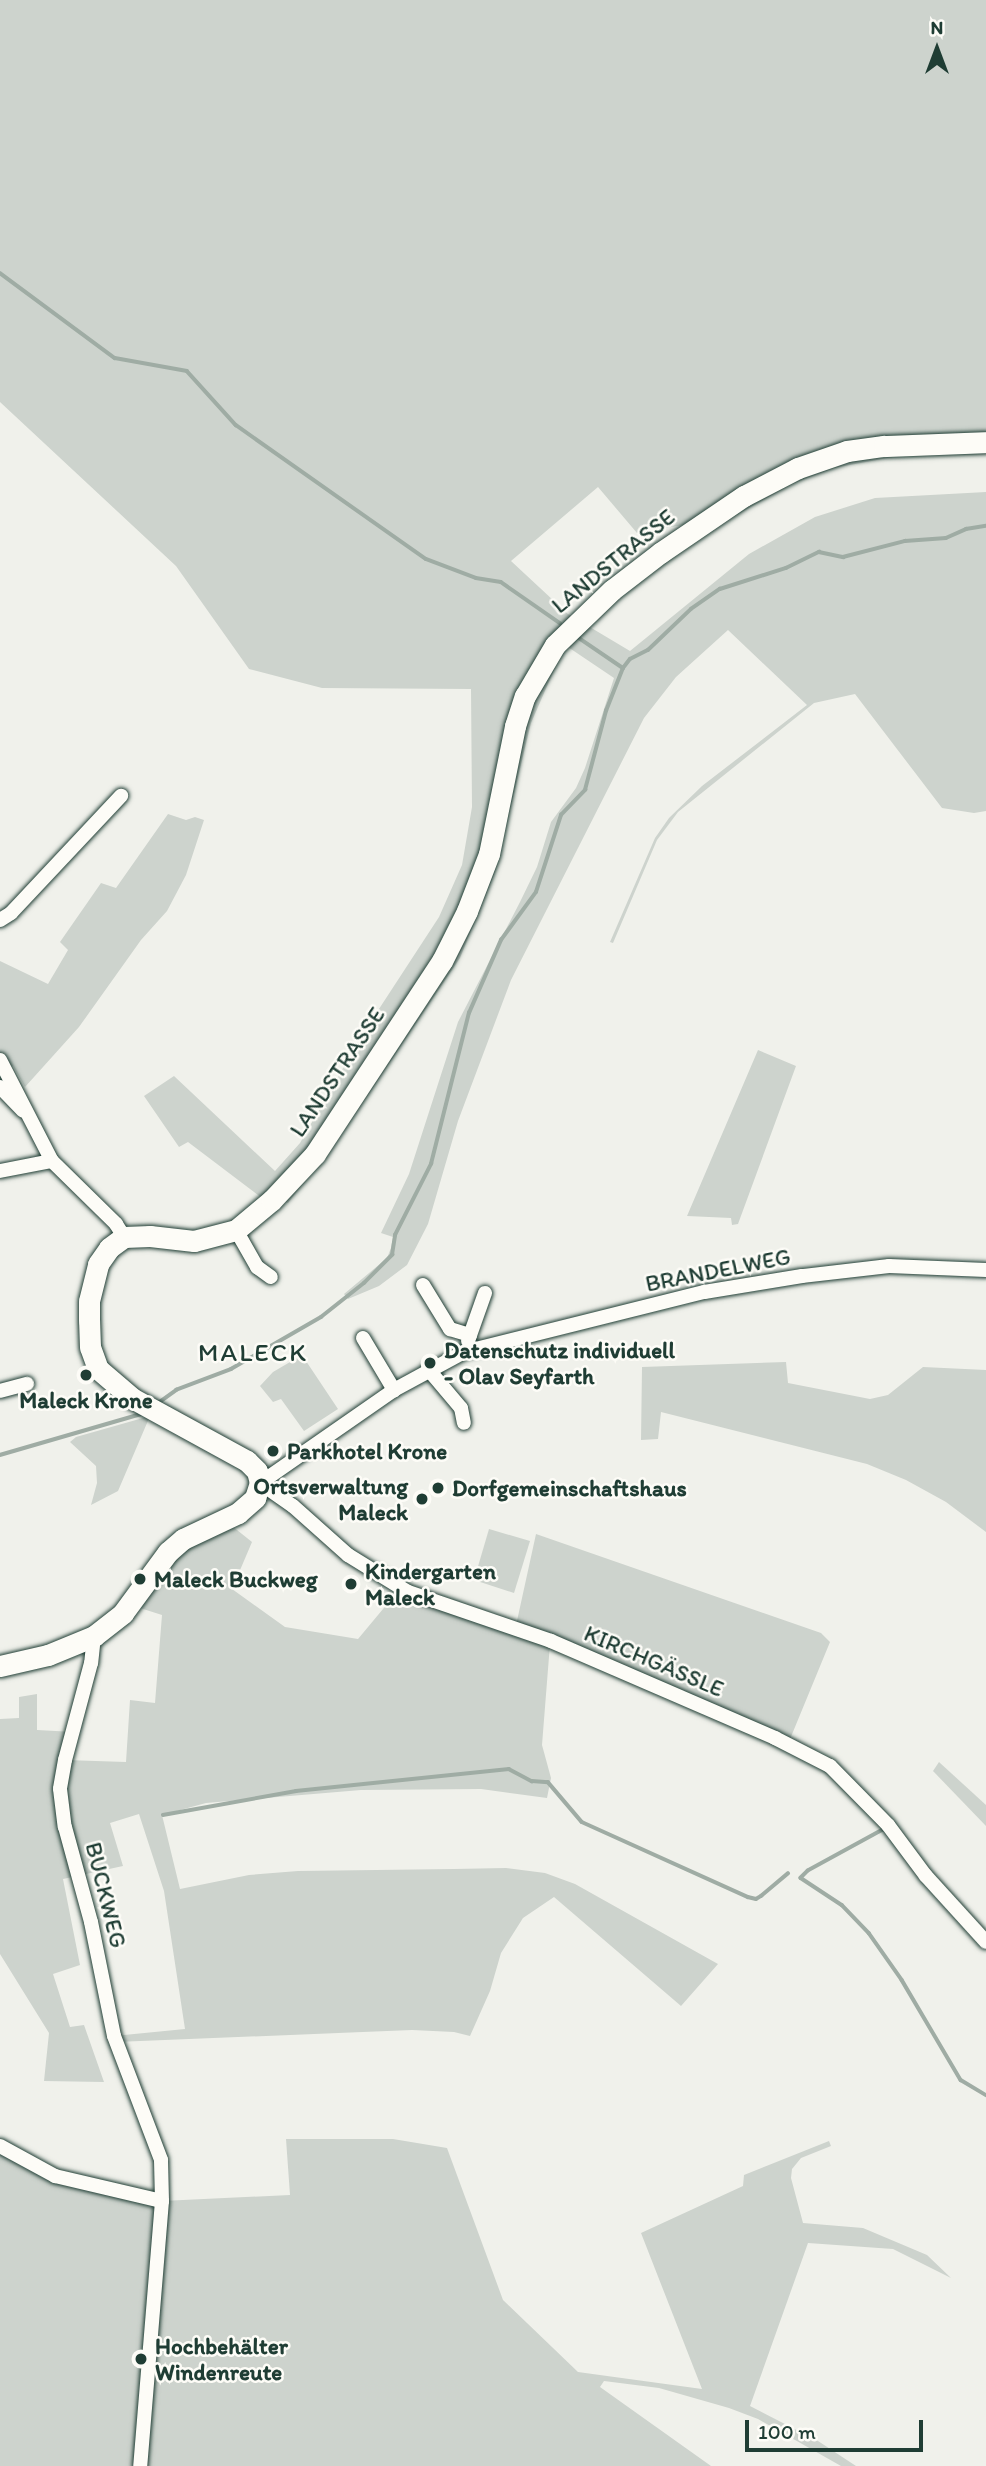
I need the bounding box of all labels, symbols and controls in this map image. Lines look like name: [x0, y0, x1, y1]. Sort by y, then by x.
north arrow: [902, 14, 972, 84]
text: N: [931, 16, 943, 39]
street label: LANDSTRASSE: [546, 503, 680, 619]
street label: LANDSTRASSE: [284, 1002, 390, 1142]
street label: BRANDELWEG: [643, 1242, 793, 1298]
place label: Datenschutz individuell - Olav Seyfarth: [444, 1336, 676, 1390]
district label: MALECK: [199, 1337, 307, 1369]
marker: Datenschutz individuell - Olav Seyfarth: [422, 1355, 438, 1371]
marker: Maleck Krone: [78, 1367, 94, 1383]
place label: Maleck Krone: [19, 1386, 153, 1414]
place label: Parkhotel Krone: [287, 1437, 446, 1465]
marker: Parkhotel Krone: [265, 1443, 281, 1459]
place label: Ortsverwaltung Maleck: [253, 1472, 408, 1526]
place label: Dorfgemeinschaftshaus: [452, 1474, 687, 1502]
marker: Dorfgemeinschaftshaus: [430, 1480, 446, 1496]
marker: Ortsverwaltung Maleck: [414, 1491, 430, 1507]
place label: Kindergarten Maleck: [365, 1557, 496, 1611]
place label: Maleck Buckweg: [154, 1565, 318, 1593]
marker: Maleck Buckweg: [132, 1571, 148, 1587]
marker: Kindergarten Maleck: [343, 1576, 359, 1592]
street label: KIRCHGÄSSLE: [580, 1619, 728, 1703]
street label: BUCKWEG: [80, 1839, 132, 1951]
place label: Hochbehälter Windenreute: [155, 2332, 288, 2386]
marker: Hochbehälter Windenreute: [133, 2351, 149, 2367]
scale bar: [748, 2406, 926, 2450]
text: 100 m: [758, 2419, 816, 2444]

